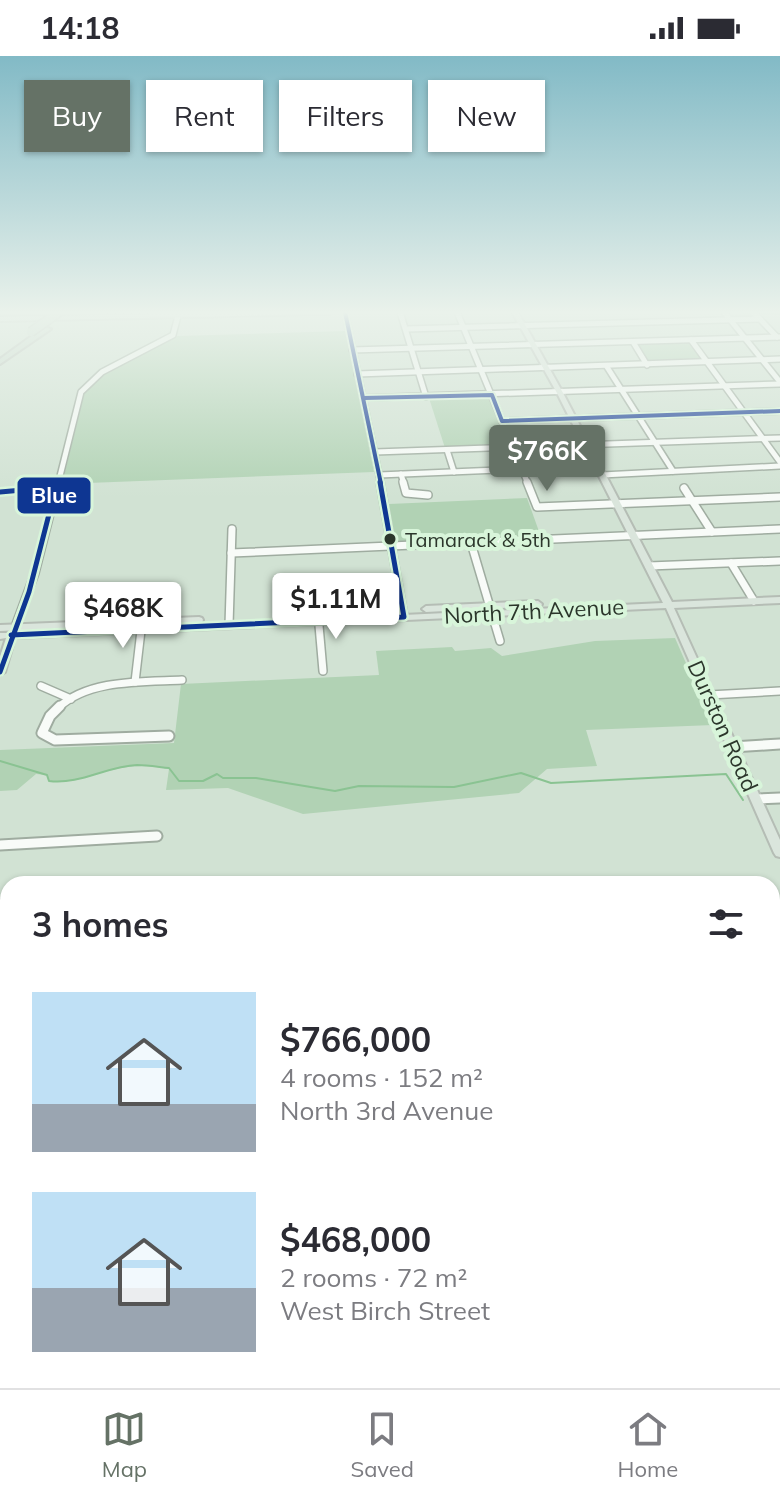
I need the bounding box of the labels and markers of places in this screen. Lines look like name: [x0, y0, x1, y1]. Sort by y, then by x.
pin: $766K: [491, 425, 603, 493]
place label: Tamarack & 5th: [405, 527, 551, 552]
marker: Tamarack & 5th: [382, 531, 398, 547]
pin: $1.11M: [271, 573, 401, 641]
pin: $468K: [67, 582, 179, 650]

